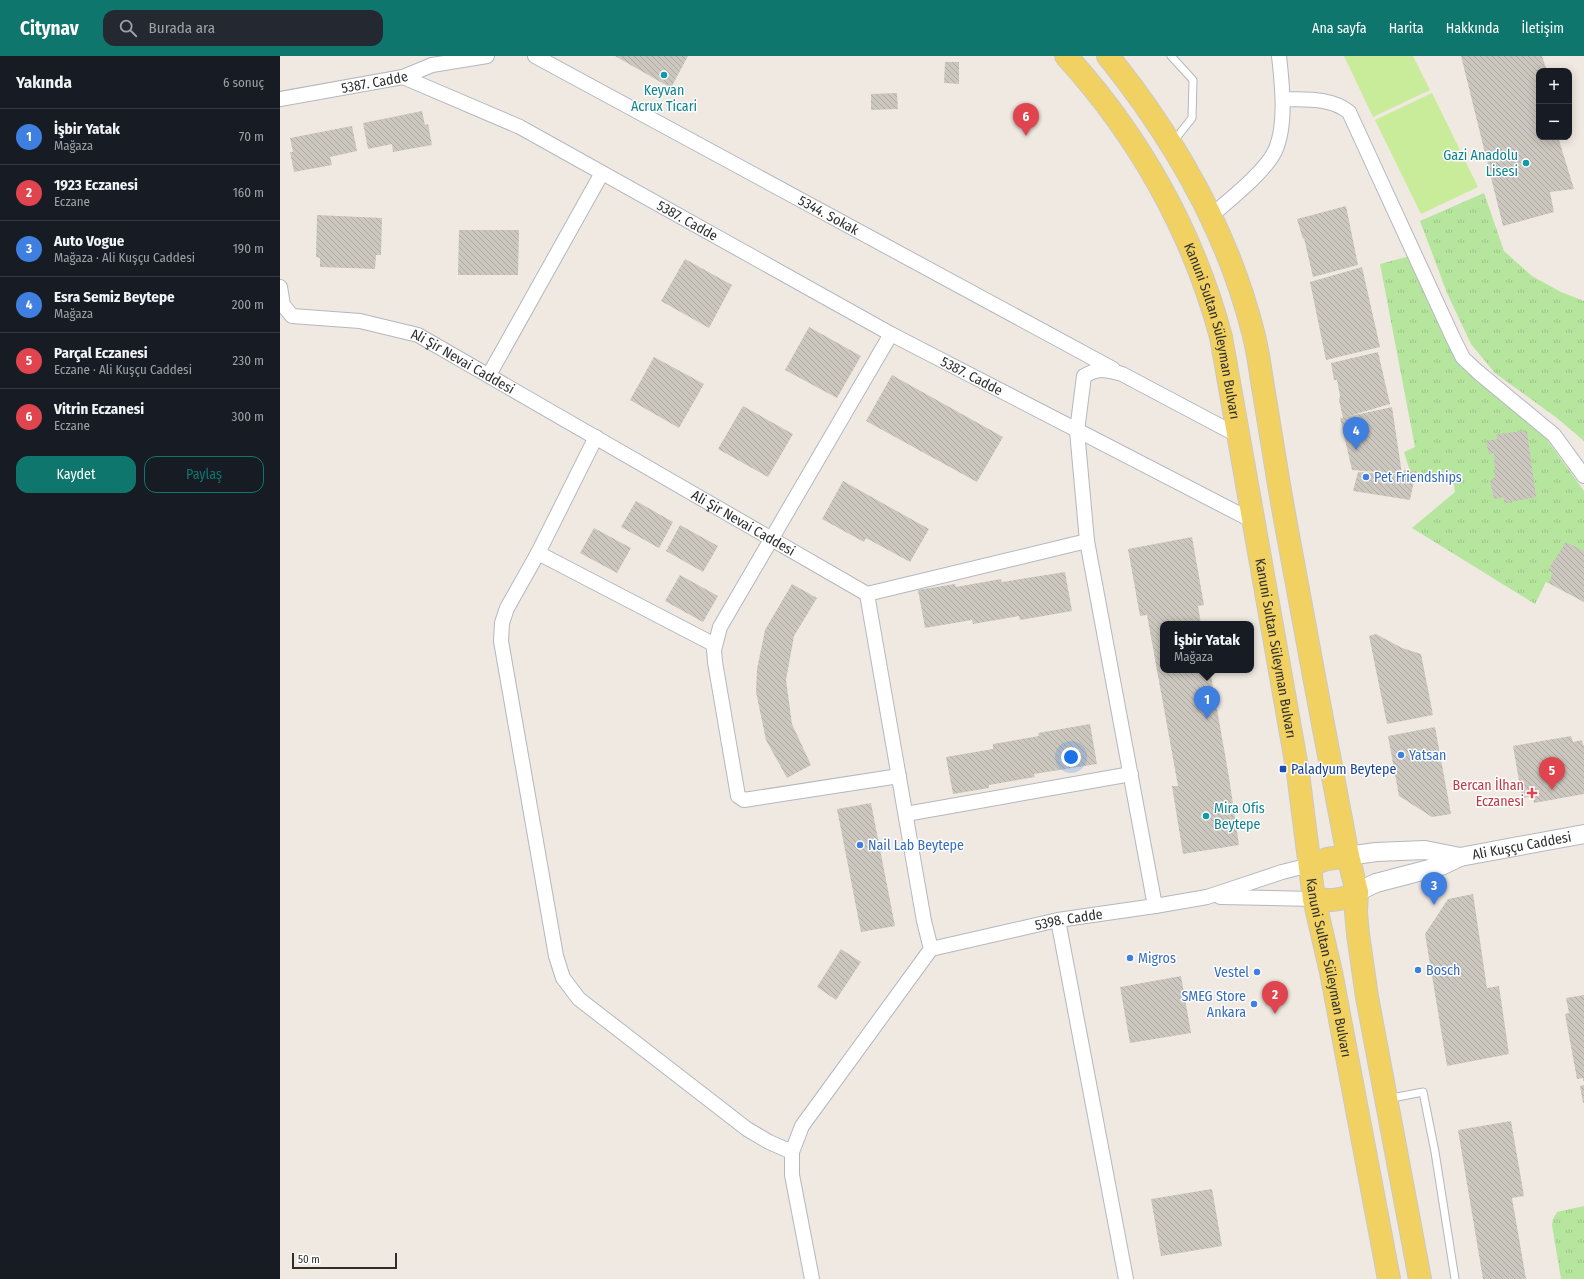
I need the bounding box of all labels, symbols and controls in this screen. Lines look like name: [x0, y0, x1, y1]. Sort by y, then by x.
search box: [103, 10, 383, 46]
text: Citynav: [20, 17, 79, 40]
icon: search: [117, 17, 139, 39]
text: Burada ara: [149, 19, 215, 37]
text: Ana sayfa: [1312, 20, 1367, 37]
text: Harita: [1389, 20, 1424, 37]
text: Hakkında: [1446, 20, 1499, 37]
text: İletişim: [1521, 20, 1564, 37]
street label: 5387. Cadde: [340, 68, 411, 97]
map controls: [1536, 68, 1572, 140]
button: +: [1536, 68, 1572, 104]
marker: Keyvan Acrux Ticari: [659, 70, 669, 80]
text: Yakında: [16, 72, 72, 93]
text: 6 sonuç: [223, 75, 264, 90]
place label: Keyvan Acrux Ticari: [631, 82, 697, 115]
pin: 6: [1013, 103, 1039, 136]
button: −: [1536, 104, 1572, 140]
text: İşbir Yatak: [54, 120, 120, 138]
text: 1: [26, 129, 32, 144]
text: 70 m: [239, 129, 264, 144]
text: Mağaza: [54, 138, 93, 153]
place label: Gazi Anadolu Lisesi: [1443, 147, 1518, 180]
marker: Gazi Anadolu Lisesi: [1521, 158, 1531, 168]
text: 1923 Eczanesi: [54, 176, 138, 194]
text: 2: [26, 185, 32, 200]
text: 160 m: [233, 185, 264, 200]
street label: 5344. Sokak: [795, 192, 862, 239]
text: Eczane: [54, 194, 90, 209]
street label: 5387. Cadde: [654, 197, 721, 245]
text: Auto Vogue: [54, 232, 124, 250]
street label: Kanuni Sultan Süleyman Bulvarı: [1180, 240, 1243, 421]
text: 3: [26, 241, 32, 256]
text: 190 m: [233, 241, 264, 256]
text: Mağaza · Ali Kuşçu Caddesi: [54, 250, 195, 265]
text: Esra Semiz Beytepe: [54, 288, 175, 306]
text: 4: [26, 297, 32, 312]
text: 200 m: [232, 297, 264, 312]
text: Mağaza: [54, 306, 93, 321]
street label: Ali Şir Nevai Caddesi: [409, 326, 517, 398]
text: Parçal Eczanesi: [54, 344, 148, 362]
text: 5: [26, 353, 32, 368]
text: 230 m: [233, 353, 264, 368]
street label: 5387. Cadde: [938, 353, 1005, 399]
text: Eczane · Ali Kuşçu Caddesi: [54, 362, 192, 377]
text: Vitrin Eczanesi: [54, 400, 144, 418]
text: 6: [26, 409, 32, 424]
text: 300 m: [232, 409, 264, 424]
pin: 4: [1343, 417, 1369, 450]
text: Eczane: [54, 418, 90, 433]
button: Kaydet: [16, 456, 136, 493]
button: Paylaş: [144, 456, 264, 493]
place label: Pet Friendships: [1374, 469, 1462, 486]
marker: Pet Friendships: [1361, 472, 1371, 482]
street label: Ali Şir Nevai Caddesi: [688, 487, 798, 560]
street label: Kanuni Sultan Süleyman Bulvarı: [1251, 557, 1300, 740]
popup: [1160, 621, 1254, 673]
text: İşbir Yatak: [1174, 631, 1240, 649]
text: Mağaza: [1174, 649, 1213, 664]
pin: 1: [1194, 686, 1220, 719]
your location: [1061, 747, 1081, 767]
place label: Yatsan: [1409, 747, 1446, 764]
marker: Yatsan: [1396, 750, 1406, 760]
pin: 5: [1539, 757, 1565, 790]
place label: Paladyum Beytepe: [1291, 761, 1396, 778]
marker: Paladyum Beytepe: [1278, 764, 1288, 774]
place label: Bercan İlhan Eczanesi: [1453, 777, 1524, 810]
marker: Bercan İlhan Eczanesi: [1527, 788, 1537, 798]
place label: Mira Ofis Beytepe: [1214, 800, 1265, 833]
marker: Mira Ofis Beytepe: [1201, 811, 1211, 821]
street label: Ali Kuşçu Caddesi: [1471, 829, 1573, 864]
place label: Nail Lab Beytepe: [868, 837, 964, 854]
marker: Nail Lab Beytepe: [855, 840, 865, 850]
pin: 3: [1421, 872, 1447, 905]
street label: Kanuni Sultan Süleyman Bulvarı: [1302, 877, 1355, 1059]
street label: 5398. Cadde: [1033, 906, 1104, 934]
place label: Migros: [1138, 950, 1176, 967]
marker: Migros: [1125, 953, 1135, 963]
place label: Bosch: [1426, 962, 1460, 979]
place label: Vestel: [1214, 964, 1249, 981]
marker: Bosch: [1413, 965, 1423, 975]
marker: Vestel: [1252, 967, 1262, 977]
pin: 2: [1262, 981, 1288, 1014]
place label: SMEG Store Ankara: [1181, 988, 1246, 1021]
marker: SMEG Store Ankara: [1249, 999, 1259, 1009]
scale bar: [292, 1251, 397, 1270]
text: 50 m: [298, 1253, 320, 1266]

